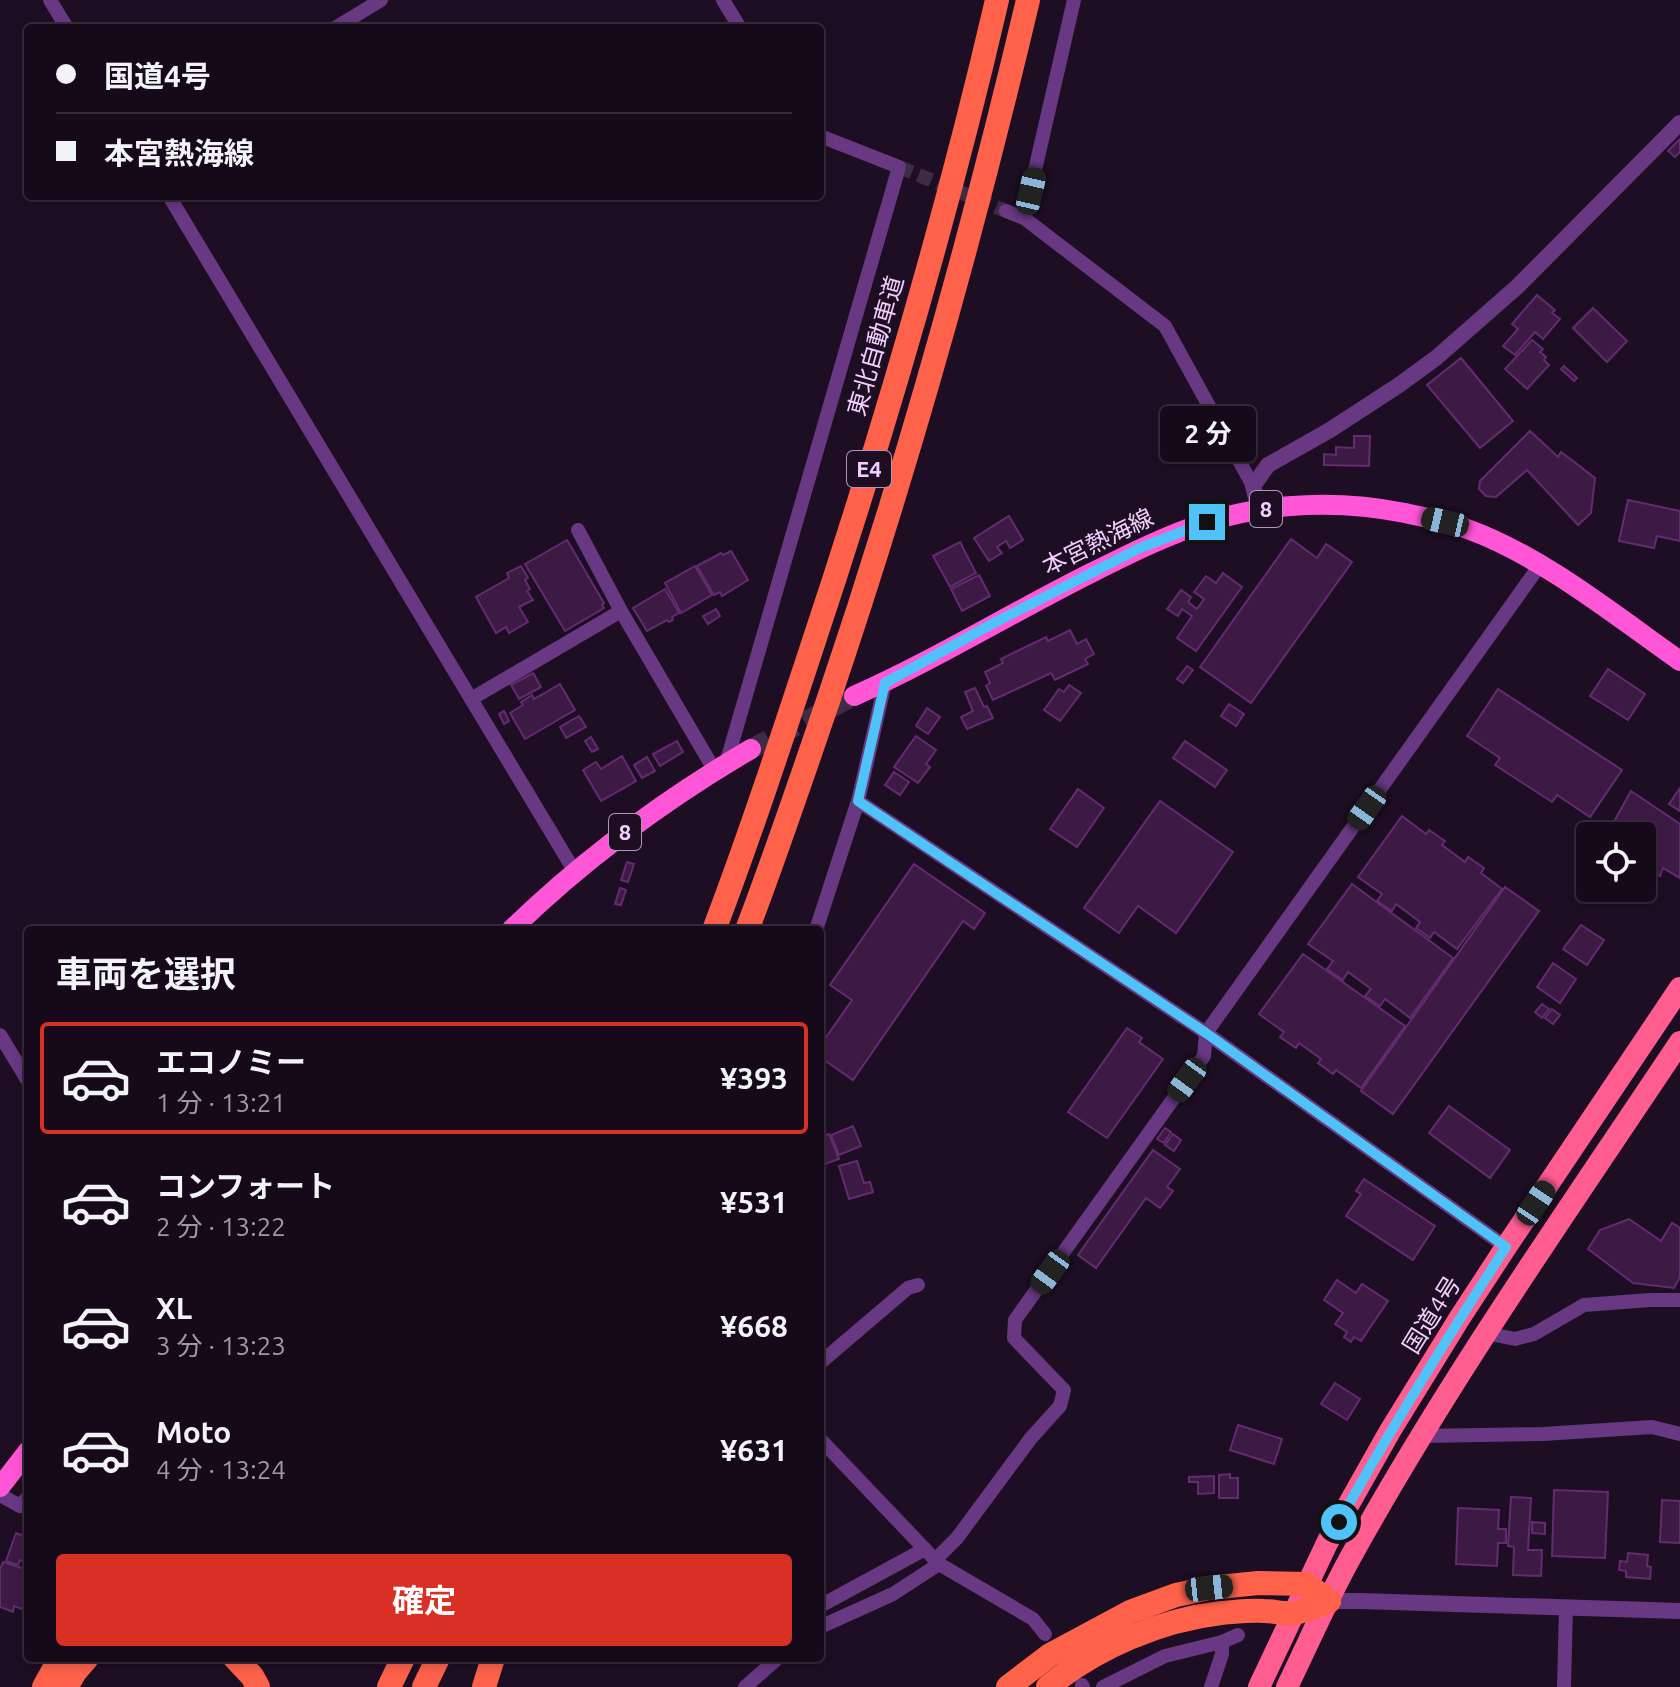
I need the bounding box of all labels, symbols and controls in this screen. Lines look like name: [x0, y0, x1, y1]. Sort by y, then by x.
text: 国道4号: [104, 59, 211, 93]
text: 本宮熱海線: [104, 136, 254, 170]
car: [1014, 165, 1048, 217]
street label: 東北自動車道: [843, 273, 908, 419]
callout: 2 分: [1159, 406, 1255, 462]
text: 2 分: [1185, 419, 1231, 448]
road number: E4: [847, 451, 891, 487]
road number: 8: [1250, 491, 1282, 527]
street label: 本宮熱海線: [1038, 503, 1158, 580]
route end: [1189, 504, 1225, 540]
car: [1419, 505, 1471, 539]
car: [1343, 781, 1391, 835]
road number: 8: [609, 814, 641, 850]
map controls: [1576, 822, 1656, 902]
button: locate: [1576, 822, 1656, 902]
text: 車両を選択: [56, 953, 236, 994]
icon: car: [60, 1042, 132, 1114]
text: エコノミー: [156, 1045, 306, 1079]
car: [1163, 1054, 1211, 1106]
text: ¥393: [720, 1061, 788, 1095]
text: 1 分 · 13:21: [156, 1088, 286, 1117]
icon: car: [60, 1166, 132, 1238]
text: コンフォート: [156, 1169, 335, 1203]
car: [1513, 1176, 1559, 1230]
text: ¥531: [720, 1185, 788, 1219]
text: 2 分 · 13:22: [156, 1212, 286, 1241]
car: [1026, 1246, 1074, 1298]
street label: 国道4号: [1397, 1271, 1466, 1358]
icon: car: [60, 1290, 132, 1362]
text: XL: [156, 1291, 192, 1325]
text: ¥668: [720, 1309, 788, 1343]
text: 3 分 · 13:23: [156, 1331, 286, 1360]
icon: car: [60, 1414, 132, 1486]
text: Moto: [156, 1415, 231, 1449]
text: ¥631: [720, 1433, 788, 1467]
text: 4 分 · 13:24: [156, 1455, 286, 1484]
route start: [1321, 1504, 1357, 1540]
button: 確定: [56, 1554, 792, 1646]
car: [1184, 1574, 1234, 1602]

